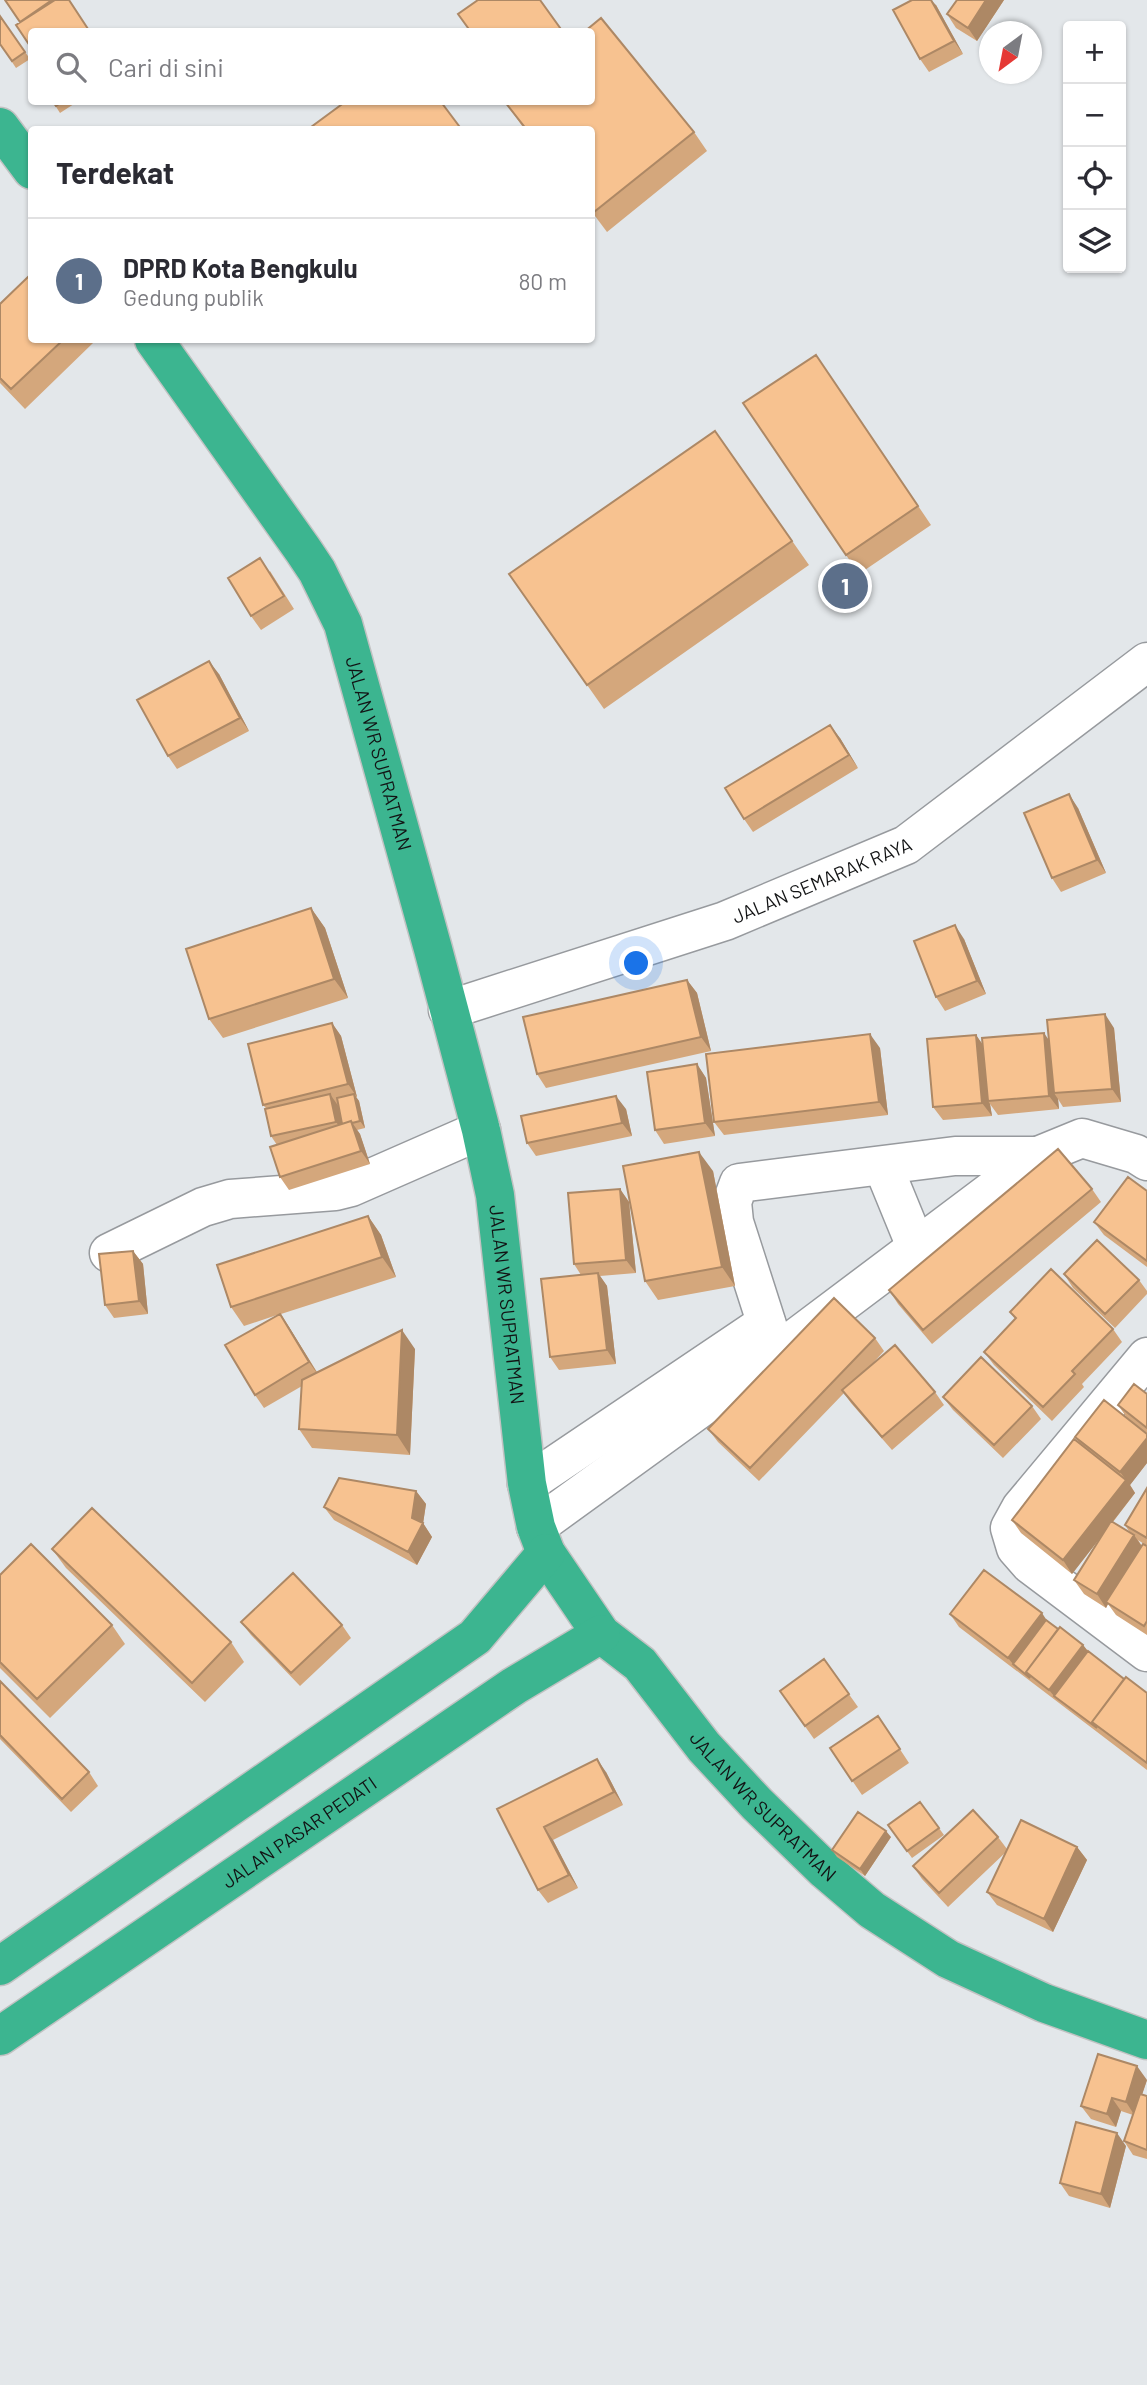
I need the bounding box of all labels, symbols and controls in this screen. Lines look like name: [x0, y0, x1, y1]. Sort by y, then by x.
north arrow: [979, 21, 1042, 84]
map controls: [1063, 21, 1126, 273]
button: +: [1063, 21, 1126, 84]
search box: [28, 28, 595, 105]
icon: search: [52, 48, 90, 86]
text: Cari di sini: [108, 51, 224, 82]
button: −: [1063, 84, 1126, 147]
button: locate: [1063, 147, 1126, 210]
text: Terdekat: [56, 154, 174, 190]
button: layers: [1063, 210, 1126, 273]
text: DPRD Kota Bengkulu: [123, 252, 358, 283]
text: 1: [75, 267, 83, 295]
text: 80 m: [518, 267, 567, 295]
text: Gedung publik: [123, 283, 264, 311]
pin: 1: [822, 560, 868, 612]
street label: JALAN WR SUPRATMAN: [341, 654, 417, 853]
street label: JALAN SEMARAK RAYA: [728, 832, 915, 928]
your location: [619, 946, 653, 980]
street label: JALAN WR SUPRATMAN: [485, 1204, 530, 1405]
street label: JALAN WR SUPRATMAN: [685, 1727, 841, 1886]
street label: JALAN PASAR PEDATI: [217, 1771, 381, 1893]

